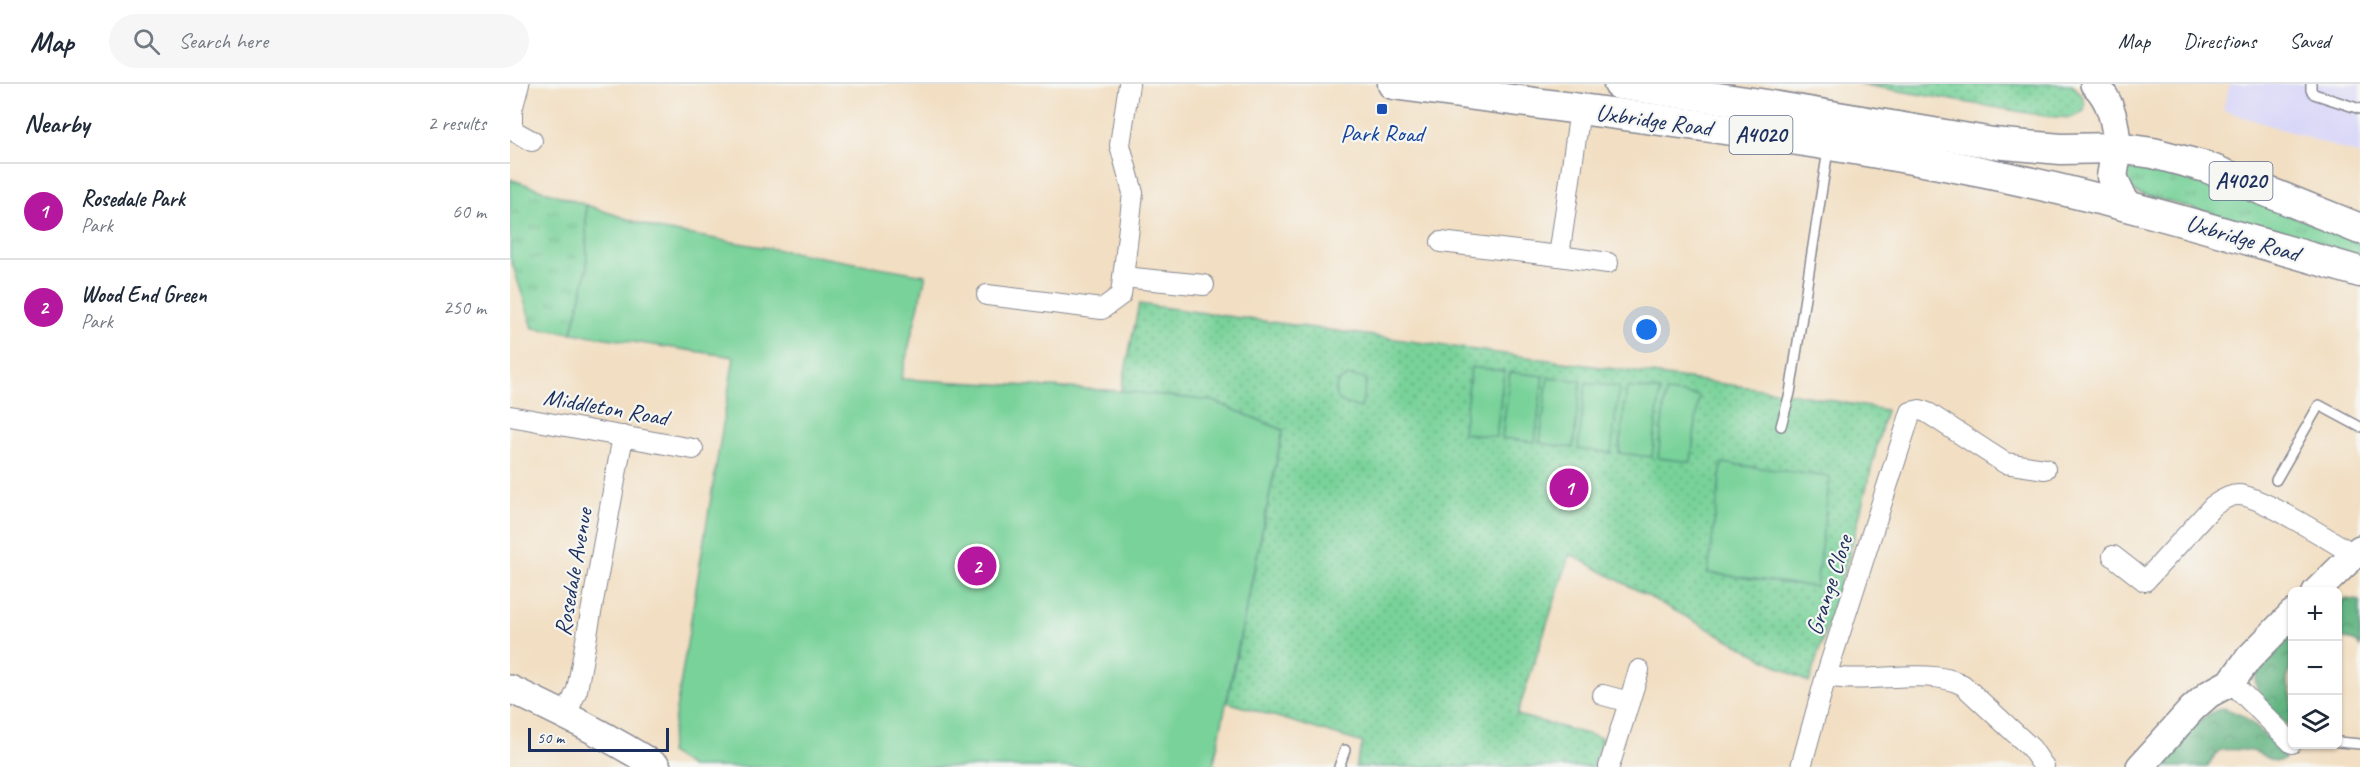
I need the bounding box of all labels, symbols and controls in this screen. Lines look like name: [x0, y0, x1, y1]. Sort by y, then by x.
search box: [109, 14, 529, 68]
text: Map: [30, 24, 73, 59]
icon: search: [130, 25, 163, 58]
text: Search here: [178, 27, 268, 55]
text: Map: [2118, 28, 2150, 54]
text: Directions: [2183, 28, 2256, 54]
text: Saved: [2289, 28, 2330, 54]
street label: Uxbridge Road: [1594, 97, 1717, 143]
marker: Park Road: [1375, 102, 1389, 116]
text: Nearby: [24, 107, 89, 140]
text: 2 results: [427, 111, 486, 136]
road number: A4020: [1730, 116, 1792, 154]
place label: Park Road: [1340, 118, 1427, 148]
road number: A4020: [2210, 162, 2272, 200]
text: Rosedale Park: [81, 185, 185, 213]
text: 1: [39, 199, 48, 224]
text: 60 m: [452, 199, 486, 224]
street label: Uxbridge Road: [2183, 207, 2307, 269]
text: Park: [81, 213, 113, 238]
text: Wood End Green: [81, 281, 207, 309]
text: 2: [39, 295, 48, 320]
text: 250 m: [443, 295, 486, 320]
text: Park: [81, 309, 113, 334]
your location: [1632, 315, 1661, 344]
street label: Middleton Road: [541, 381, 674, 433]
pin: 1: [1550, 466, 1588, 510]
street label: Rosedale Avenue: [547, 504, 599, 638]
street label: Grange Close: [1799, 529, 1860, 639]
pin: 2: [958, 544, 996, 588]
map controls: [2288, 587, 2342, 749]
button: +: [2288, 587, 2342, 641]
button: −: [2288, 641, 2342, 695]
button: layers: [2288, 695, 2342, 749]
scale bar: [528, 725, 669, 752]
text: 50 m: [537, 728, 564, 748]

